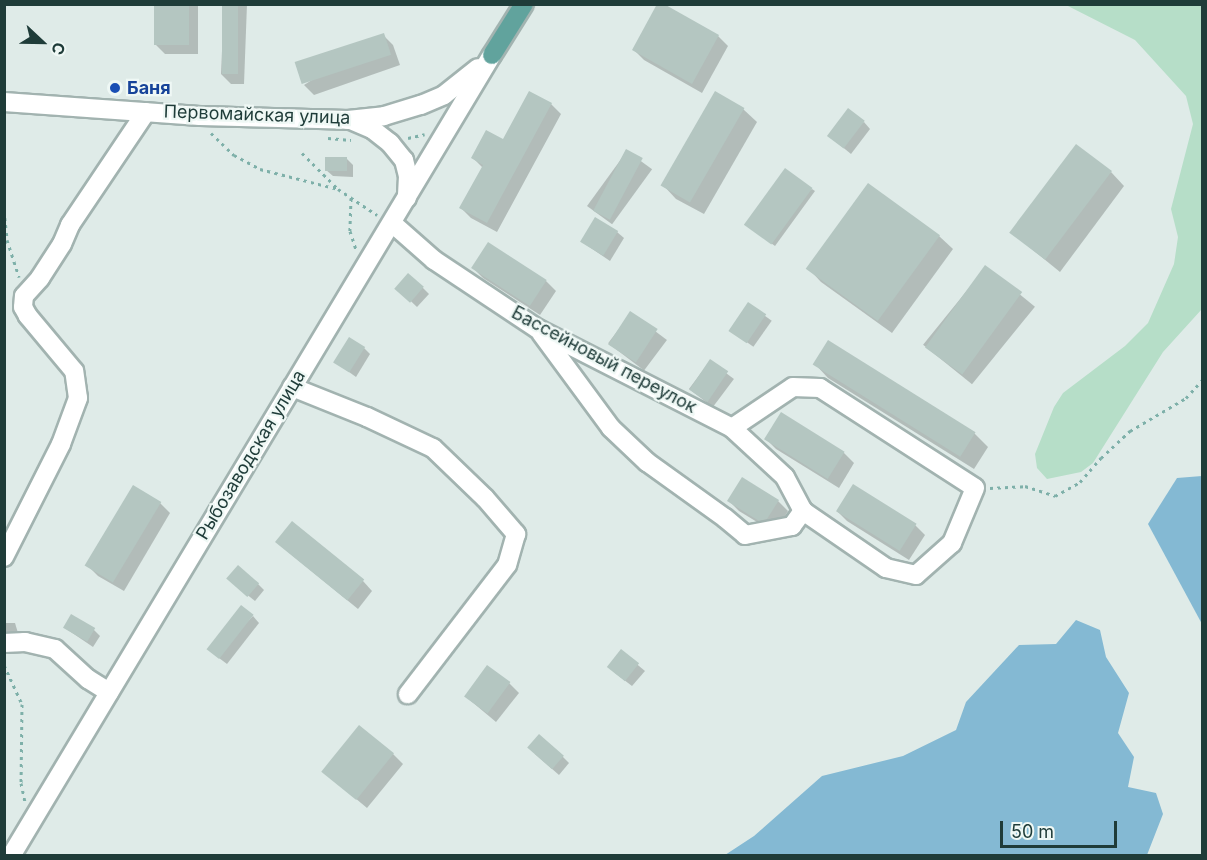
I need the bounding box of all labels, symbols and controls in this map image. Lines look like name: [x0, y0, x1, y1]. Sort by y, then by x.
north arrow: [12, 12, 72, 72]
text: С: [47, 40, 70, 58]
place label: Баня: [127, 77, 171, 99]
marker: Баня: [108, 81, 122, 95]
street label: Первомайская улица: [163, 101, 351, 129]
street label: Бассейновый переулок: [508, 302, 700, 418]
street label: Рыбозаводская улица: [192, 366, 310, 544]
scale bar: [1003, 809, 1120, 847]
text: 50 m: [1011, 821, 1054, 842]

